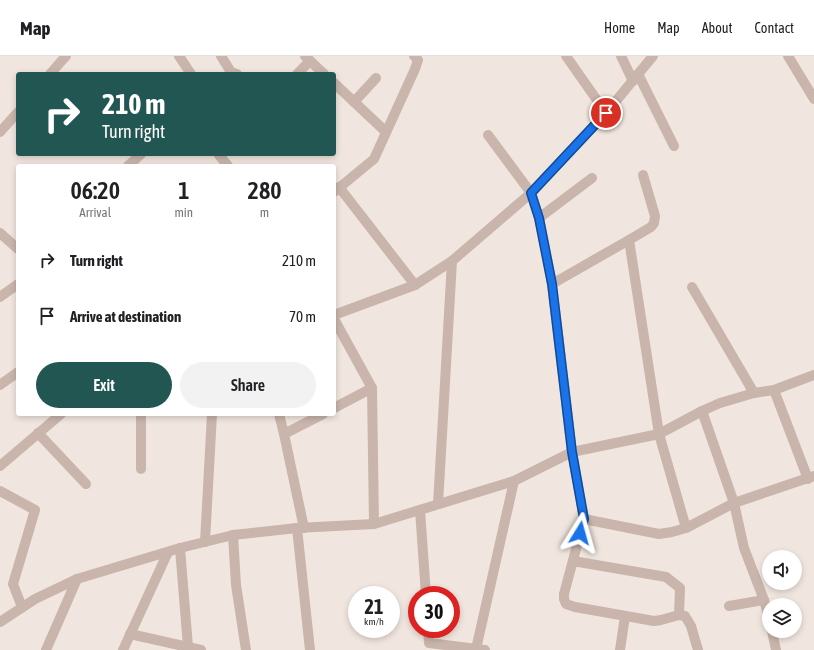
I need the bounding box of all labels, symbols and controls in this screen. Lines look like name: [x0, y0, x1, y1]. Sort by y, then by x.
text: Map: [20, 17, 51, 39]
text: Home: [604, 20, 635, 36]
text: Map: [657, 20, 680, 36]
text: About: [702, 20, 733, 36]
text: Contact: [755, 20, 794, 36]
icon: right: [36, 88, 88, 140]
text: 210 m: [102, 88, 165, 120]
pin: [589, 96, 623, 130]
icon: arrive: [595, 102, 617, 124]
text: Turn right: [102, 121, 165, 142]
text: 06:20: [71, 177, 120, 204]
text: 1: [178, 177, 189, 204]
text: 280: [248, 177, 281, 204]
text: Arrival: [79, 205, 111, 220]
text: min: [174, 205, 193, 220]
text: m: [260, 205, 269, 220]
icon: right: [36, 249, 58, 271]
text: Turn right: [70, 252, 123, 269]
text: 210 m: [282, 252, 316, 269]
icon: arrive: [36, 305, 58, 327]
text: Arrive at destination: [70, 308, 181, 325]
text: 70 m: [289, 308, 316, 325]
button: Exit: [36, 362, 172, 408]
button: Share: [180, 362, 316, 408]
position arrow: [559, 512, 601, 554]
map controls: [762, 550, 802, 638]
button: sound: [762, 550, 802, 590]
speed limit sign: 30: [408, 586, 460, 638]
text: 21: [365, 595, 383, 618]
button: layers: [762, 598, 802, 638]
text: km/h: [364, 616, 384, 627]

